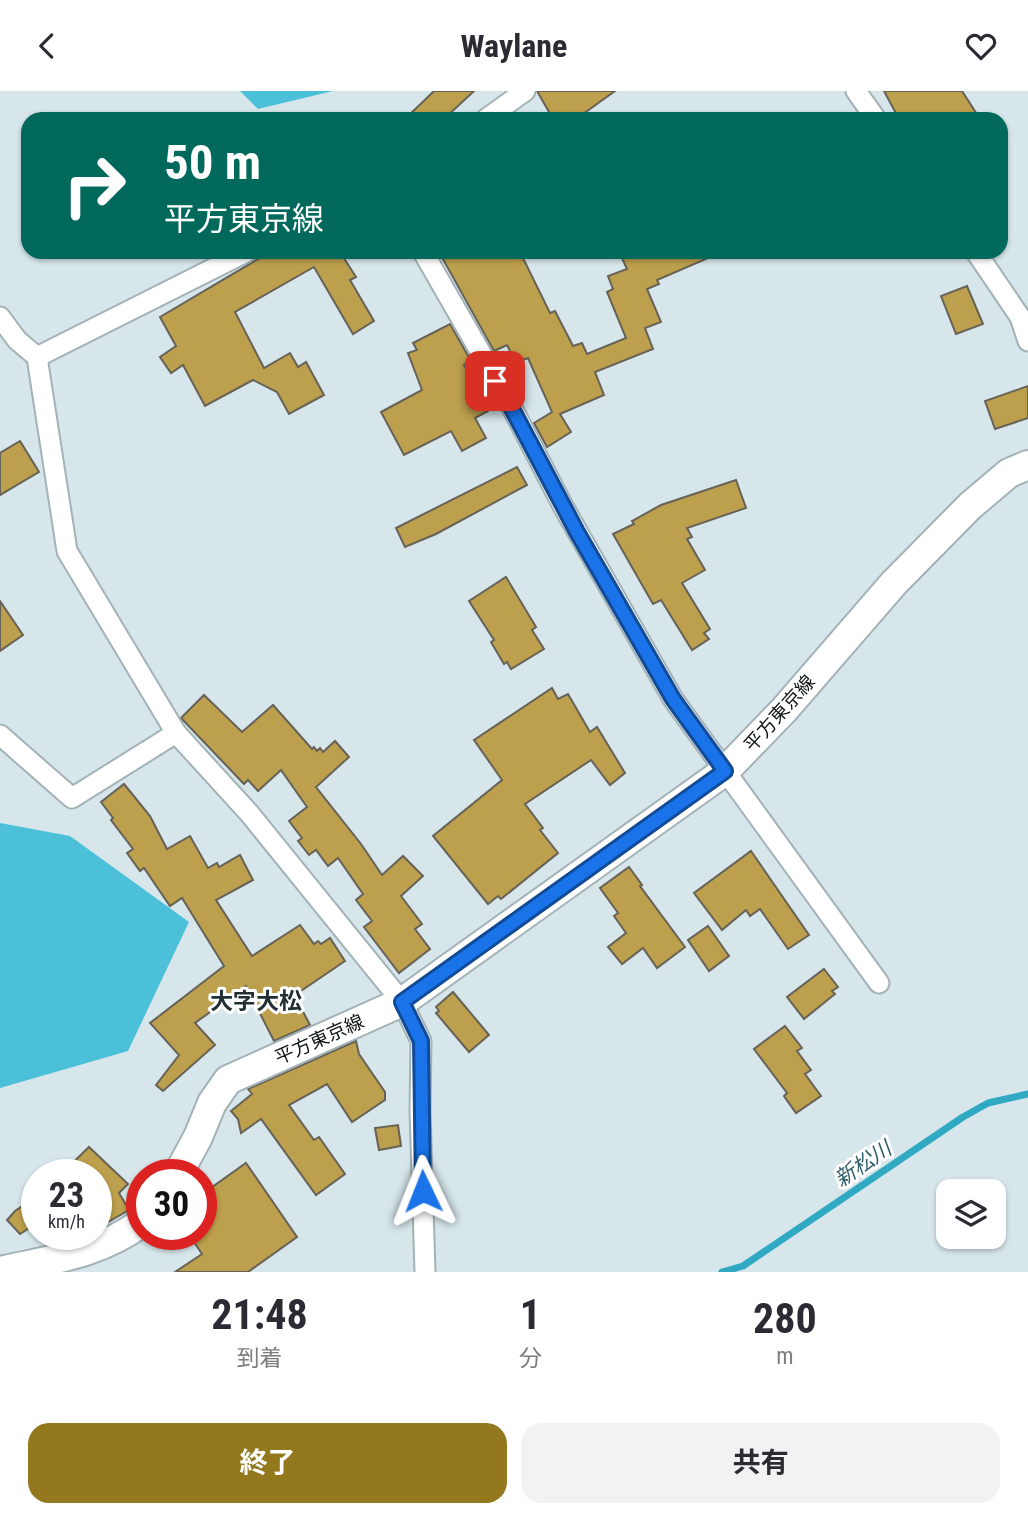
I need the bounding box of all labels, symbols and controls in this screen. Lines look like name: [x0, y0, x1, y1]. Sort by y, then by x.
icon: back: [28, 27, 66, 65]
text: Waylane: [461, 27, 567, 65]
icon: heart: [962, 27, 1000, 65]
text: 50 m: [164, 134, 261, 191]
icon: right: [49, 140, 140, 231]
text: 平方東京線: [164, 200, 324, 238]
pin: [465, 351, 525, 411]
icon: arrive: [476, 362, 514, 400]
street label: 平方東京線: [739, 670, 820, 756]
district label: 大字大松: [210, 988, 302, 1015]
street label: 平方東京線: [271, 1010, 367, 1069]
water label: 新松川: [830, 1135, 897, 1192]
position arrow: [386, 1154, 460, 1228]
speed limit sign: 30: [126, 1159, 217, 1250]
text: 23: [49, 1175, 84, 1216]
map controls: [936, 1179, 1006, 1249]
button: layers: [936, 1179, 1006, 1249]
text: km/h: [48, 1211, 85, 1232]
text: 21:48: [211, 1290, 308, 1339]
text: 1: [520, 1290, 541, 1339]
text: 280: [753, 1294, 817, 1343]
text: m: [776, 1343, 794, 1370]
text: 到着: [236, 1345, 282, 1372]
text: 分: [519, 1345, 542, 1372]
button: 終了: [28, 1423, 507, 1503]
button: 共有: [521, 1423, 1000, 1503]

